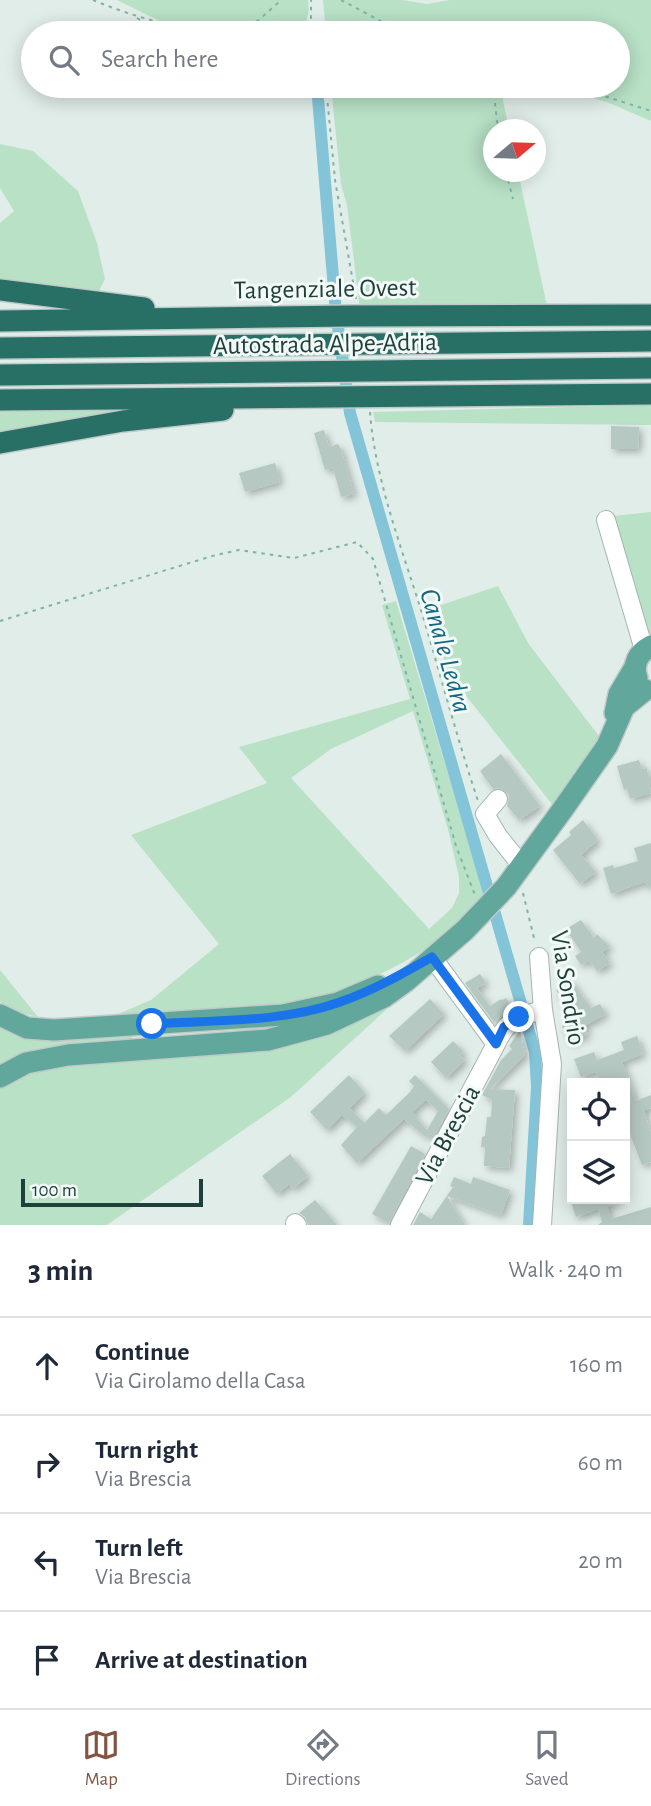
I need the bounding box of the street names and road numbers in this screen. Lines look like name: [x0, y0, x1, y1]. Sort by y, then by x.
street label: Tangenziale Ovest: [233, 274, 417, 304]
street label: Autostrada Alpe-Adria: [213, 329, 437, 359]
street label: Via Sondrio: [546, 929, 590, 1047]
street label: Via Brescia: [411, 1081, 485, 1189]

